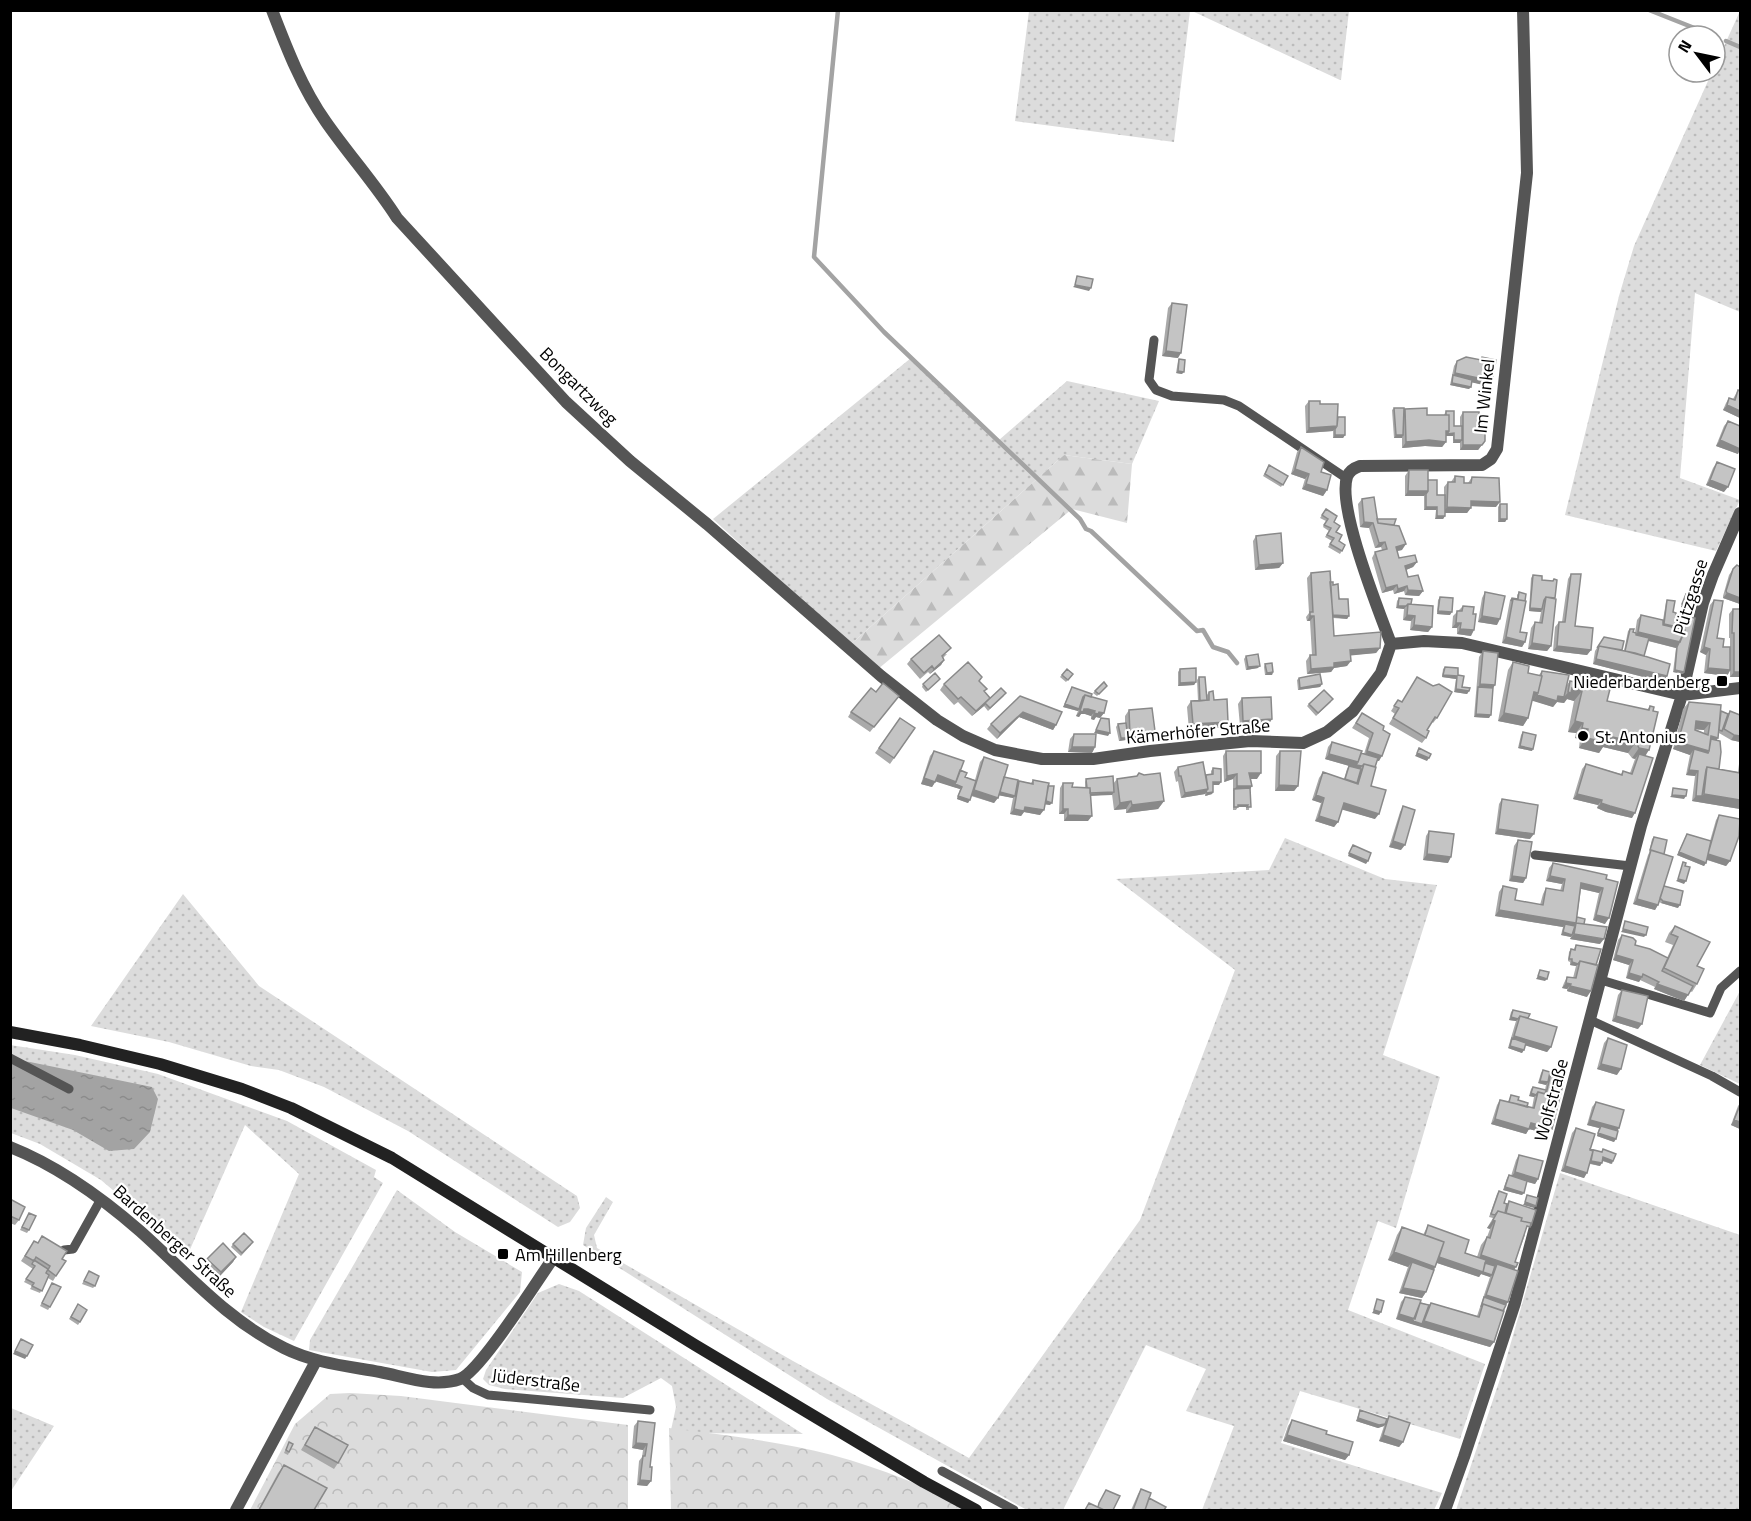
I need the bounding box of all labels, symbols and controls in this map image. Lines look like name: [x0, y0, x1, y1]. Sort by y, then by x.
north arrow: [1667, 24, 1727, 84]
text: N: [1671, 35, 1697, 57]
street label: Bongartzweg: [534, 341, 624, 431]
street label: Im Winkel: [1467, 357, 1501, 435]
street label: Pützgasse: [1666, 555, 1714, 639]
place label: Niederbardenberg: [1573, 668, 1710, 695]
marker: Niederbardenberg: [1715, 674, 1729, 688]
street label: Kämerhöfer Straße: [1125, 711, 1271, 751]
place label: St. Antonius: [1595, 723, 1686, 750]
marker: St. Antonius: [1576, 729, 1590, 743]
street label: Wolfstraße: [1527, 1056, 1575, 1144]
street label: Bardenberger Straße: [107, 1178, 243, 1304]
place label: Am Hillenberg: [515, 1241, 622, 1268]
marker: Am Hillenberg: [496, 1247, 510, 1261]
street label: Jüderstraße: [490, 1361, 582, 1399]

